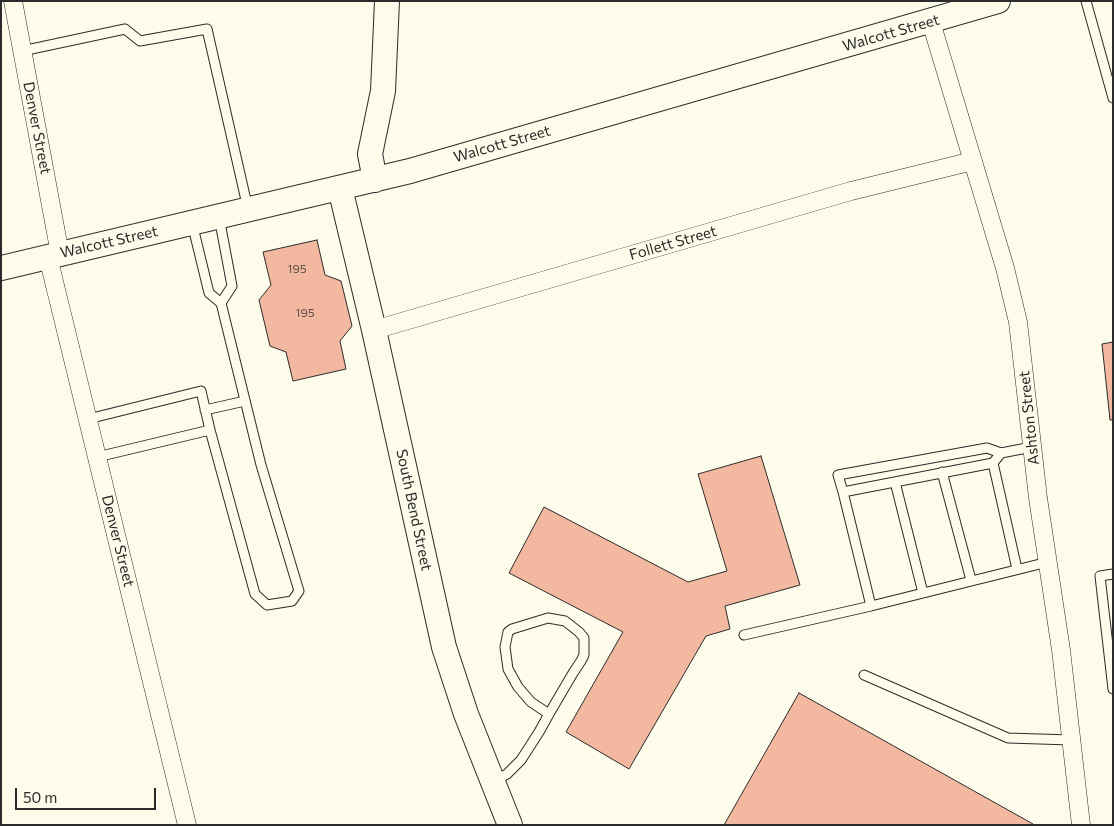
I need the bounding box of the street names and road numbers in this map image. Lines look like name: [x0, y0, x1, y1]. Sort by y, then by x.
street label: Walcott Street: [840, 11, 942, 55]
street label: Denver Street: [19, 80, 55, 176]
street label: Walcott Street: [451, 122, 553, 166]
street label: Walcott Street: [58, 222, 160, 262]
street label: Follett Street: [627, 222, 719, 264]
street label: Ashton Street: [1015, 370, 1043, 466]
street label: South Bend Street: [392, 448, 436, 572]
street label: Denver Street: [98, 493, 138, 589]

